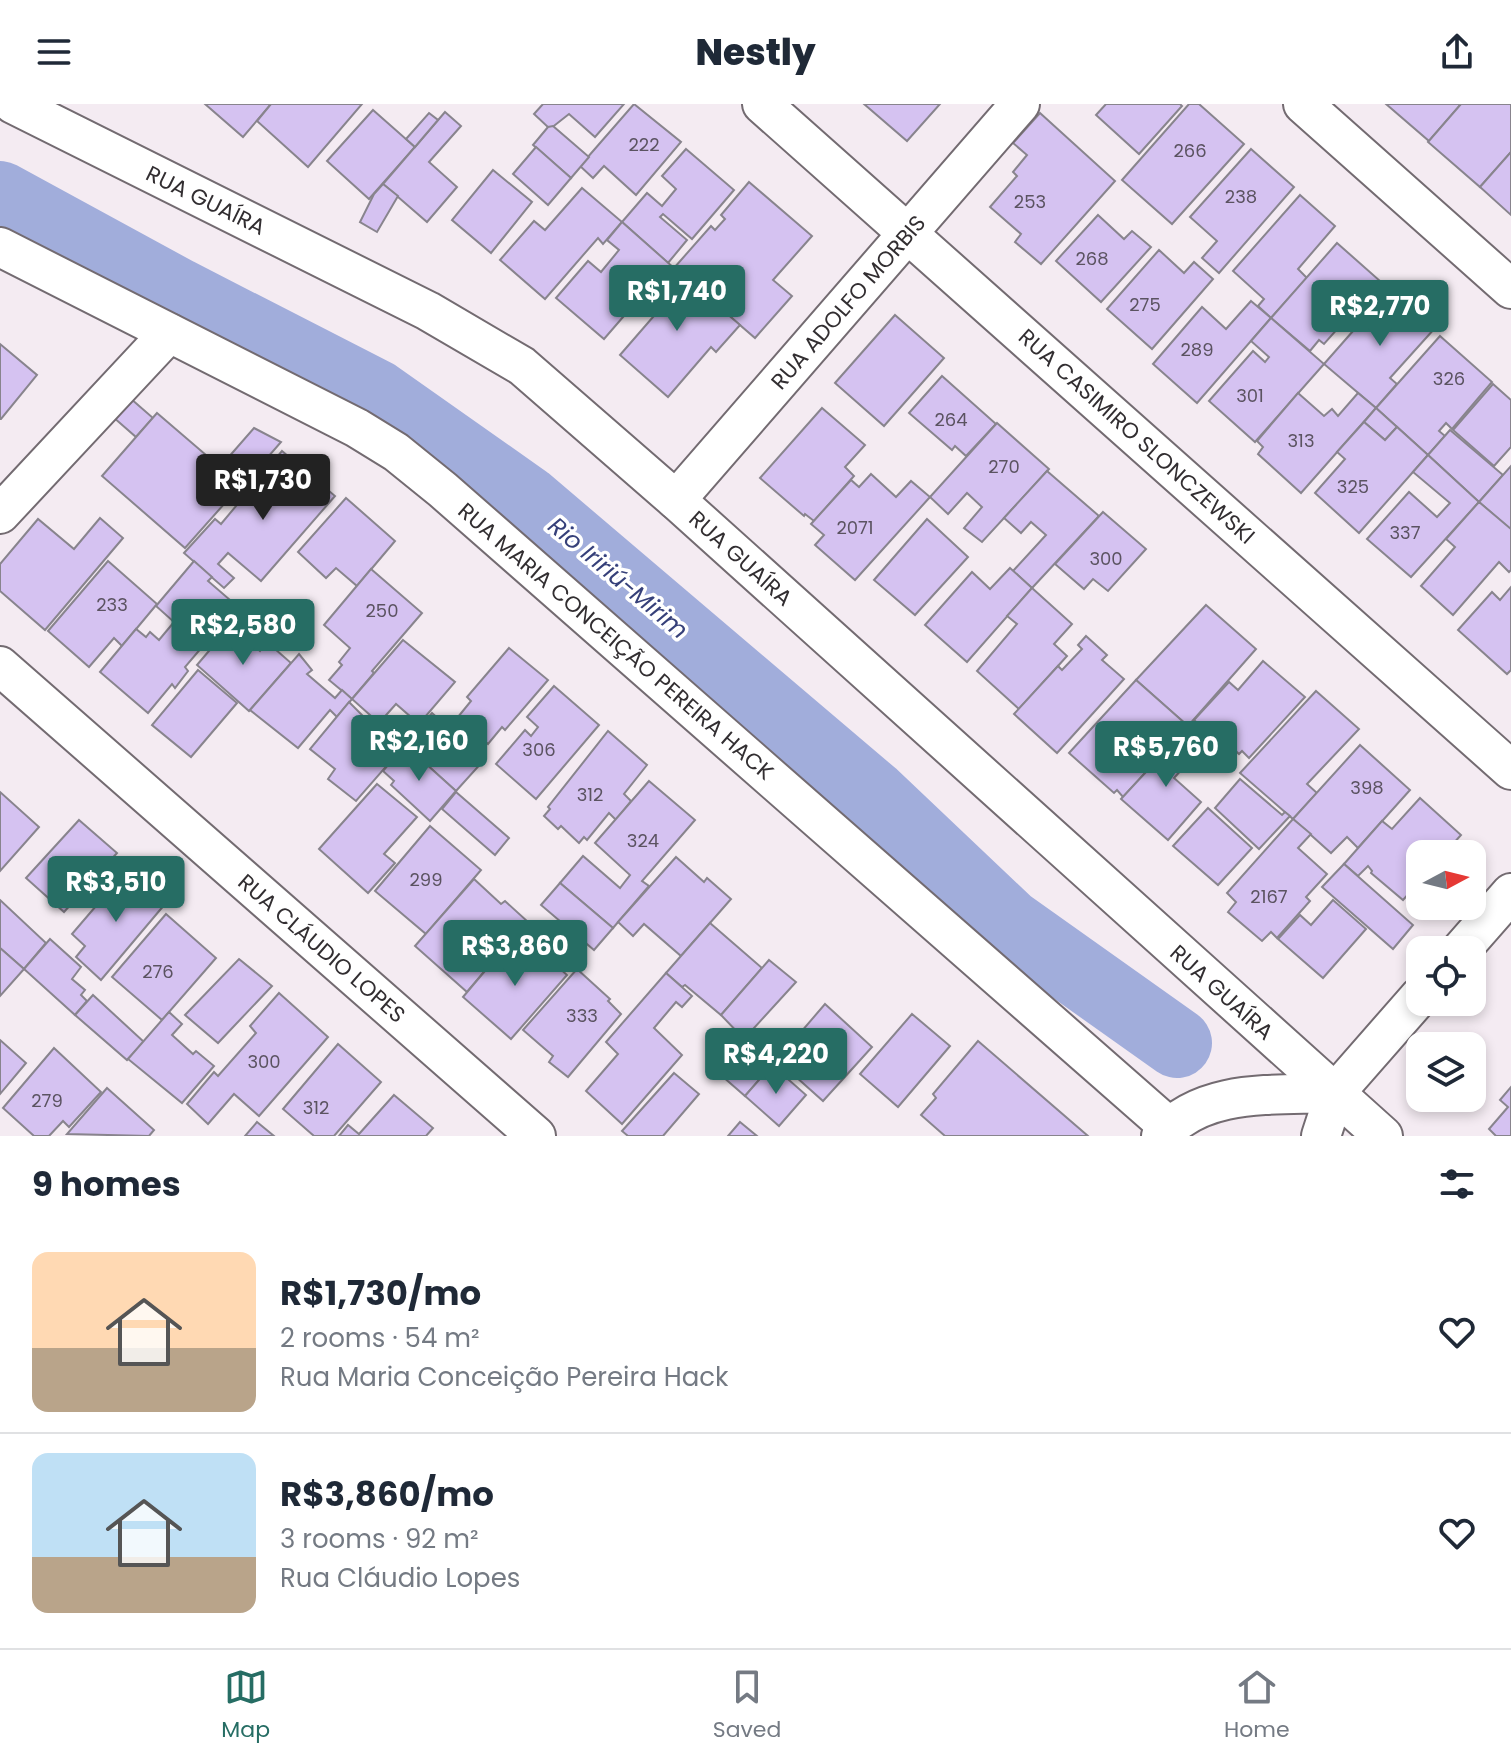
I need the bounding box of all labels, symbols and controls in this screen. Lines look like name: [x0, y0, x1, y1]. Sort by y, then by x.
text: Nestly: [696, 27, 816, 78]
icon: menu: [32, 30, 76, 74]
icon: share: [1435, 30, 1479, 74]
house number: 222: [628, 132, 660, 157]
house number: 266: [1173, 138, 1207, 163]
street label: RUA GUAÍRA: [141, 158, 271, 243]
house number: 238: [1225, 184, 1257, 209]
house number: 253: [1014, 189, 1046, 214]
street label: RUA ADOLFO MORBIS: [764, 208, 933, 396]
house number: 268: [1075, 246, 1109, 271]
pin: R$1,740: [603, 265, 751, 333]
text: R$1,740: [627, 273, 727, 309]
pin: R$2,770: [1306, 280, 1454, 348]
text: R$2,770: [1329, 288, 1431, 324]
house number: 275: [1129, 292, 1161, 317]
street label: RUA CASIMIRO SLONCZEWSKI: [1012, 322, 1262, 551]
house number: 289: [1180, 337, 1214, 362]
house number: 326: [1433, 366, 1465, 391]
house number: 301: [1236, 383, 1264, 408]
house number: 264: [934, 407, 968, 432]
house number: 313: [1288, 428, 1314, 453]
pin: R$1,730: [189, 454, 337, 522]
house number: 270: [988, 454, 1020, 479]
text: R$1,730: [214, 462, 312, 498]
house number: 325: [1337, 474, 1369, 499]
street label: RUA MARIA CONCEIÇÃO PEREIRA HACK: [451, 496, 780, 787]
street label: RUA GUAÍRA: [682, 504, 799, 613]
water label: Rio Iririú-Mirim: [541, 509, 695, 646]
house number: 2071: [836, 515, 874, 540]
house number: 337: [1389, 520, 1421, 545]
house number: 300: [1089, 546, 1123, 571]
house number: 233: [96, 592, 128, 617]
house number: 250: [366, 598, 398, 623]
pin: R$2,580: [169, 599, 317, 667]
text: R$2,580: [189, 607, 297, 643]
pin: R$2,160: [345, 715, 493, 783]
pin: R$5,760: [1092, 721, 1240, 789]
text: R$2,160: [369, 723, 469, 759]
text: R$5,760: [1113, 729, 1219, 765]
house number: 306: [522, 737, 556, 762]
house number: 398: [1350, 775, 1384, 800]
house number: 312: [577, 782, 603, 807]
house number: 324: [627, 828, 659, 853]
north arrow: [1406, 840, 1486, 920]
map controls: [1406, 840, 1486, 1112]
pin: R$3,510: [42, 856, 190, 924]
text: R$3,510: [66, 864, 166, 900]
street label: RUA CLÁUDIO LOPES: [231, 867, 412, 1030]
house number: 299: [409, 867, 443, 892]
house number: 2167: [1250, 884, 1288, 909]
pin: R$3,860: [441, 920, 589, 988]
text: R$3,860: [461, 928, 569, 964]
button: locate: [1406, 936, 1486, 1016]
street label: RUA GUAÍRA: [1163, 938, 1280, 1047]
house number: 276: [142, 959, 174, 984]
house number: 333: [566, 1003, 598, 1028]
pin: R$4,220: [702, 1028, 850, 1096]
button: layers: [1406, 1032, 1486, 1112]
text: R$4,220: [723, 1036, 829, 1072]
house number: 300: [247, 1049, 281, 1074]
house number: 279: [31, 1088, 63, 1113]
house number: 312: [303, 1095, 329, 1120]
text: 9 homes: [32, 1160, 181, 1208]
icon: filters: [1435, 1162, 1479, 1206]
text: R$1,730/mo: [280, 1269, 481, 1317]
icon: home: [96, 1284, 192, 1380]
icon: heart: [1435, 1310, 1479, 1354]
text: 2 rooms · 54 m²: [280, 1320, 480, 1356]
text: Rua Maria Conceição Pereira Hack: [280, 1359, 728, 1395]
text: R$3,860/mo: [280, 1470, 494, 1518]
icon: home: [96, 1485, 192, 1581]
icon: heart: [1435, 1511, 1479, 1555]
text: 3 rooms · 92 m²: [280, 1521, 479, 1557]
text: Rua Cláudio Lopes: [280, 1560, 520, 1596]
tab: Map: [221, 1665, 270, 1746]
tab: Saved: [713, 1665, 781, 1746]
tab: Home: [1224, 1665, 1290, 1746]

